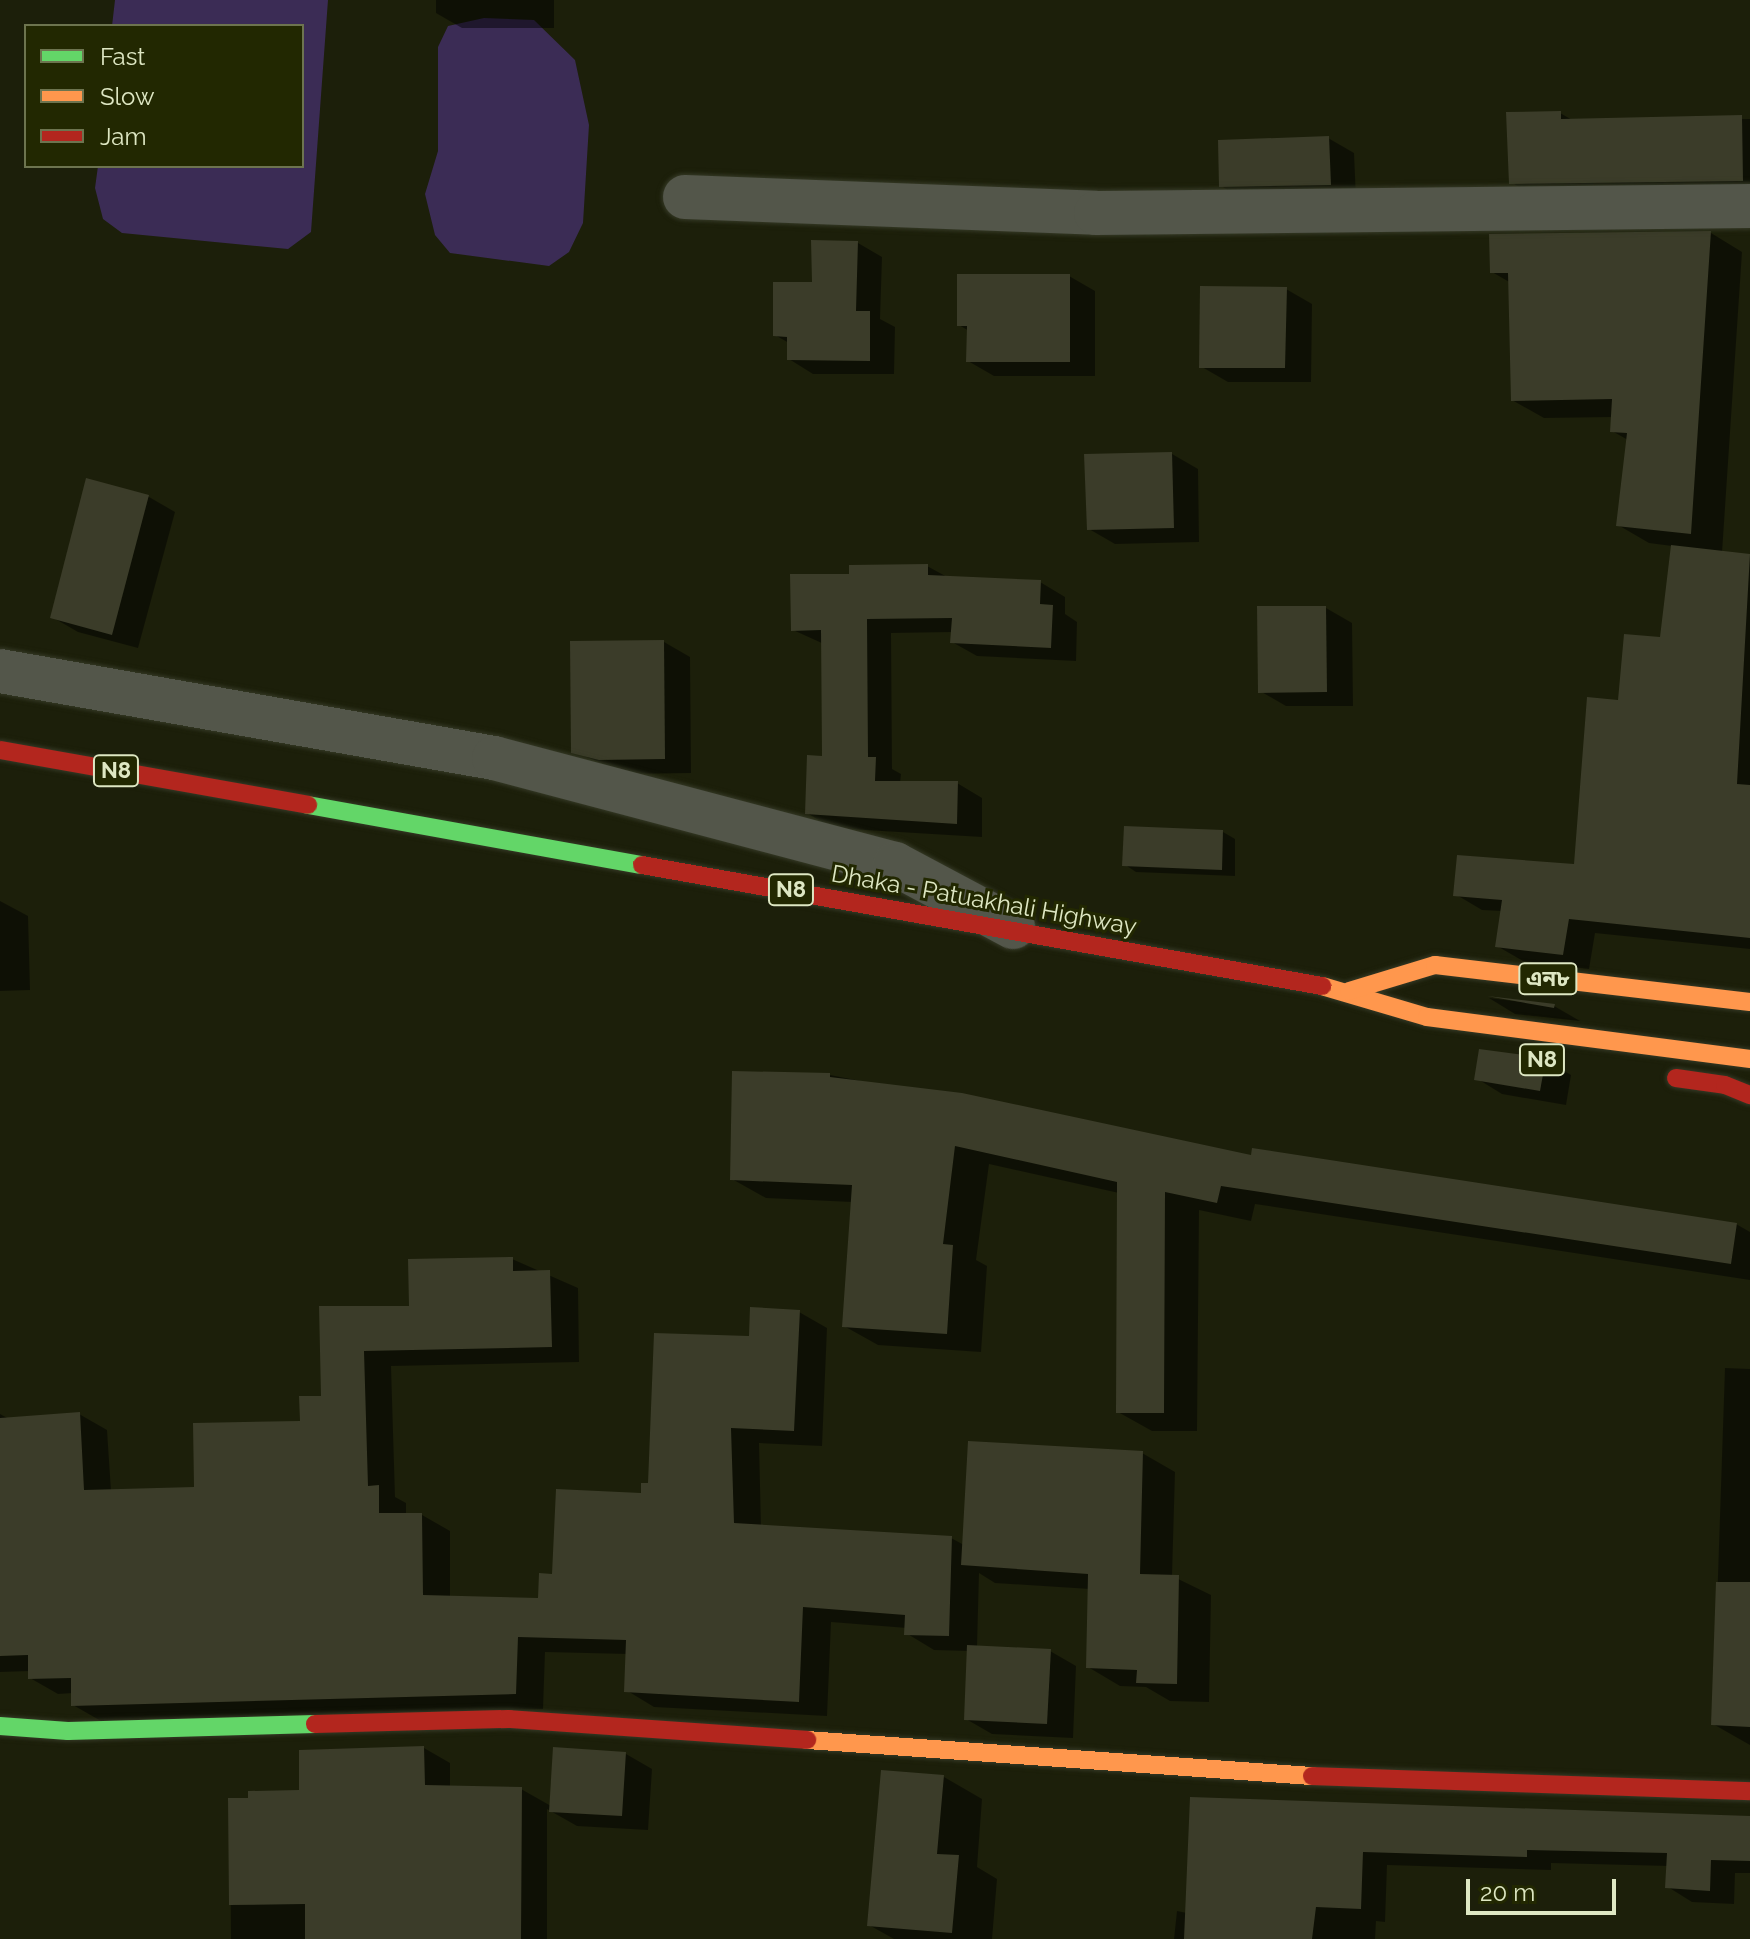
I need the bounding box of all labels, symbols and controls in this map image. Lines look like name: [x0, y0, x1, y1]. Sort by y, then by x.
legend: [24, 24, 304, 168]
text: Fast: [100, 42, 145, 71]
text: Slow: [100, 82, 154, 111]
text: Jam: [100, 122, 146, 151]
road number: N8: [92, 753, 140, 789]
street label: Dhaka - Patuakhali Highway: [829, 859, 1139, 941]
road number: N8: [767, 872, 815, 908]
road number: এন৮: [1518, 961, 1578, 997]
road number: N8: [1518, 1042, 1566, 1078]
scale bar: [1470, 1863, 1620, 1913]
text: 20 m: [1480, 1878, 1535, 1907]

